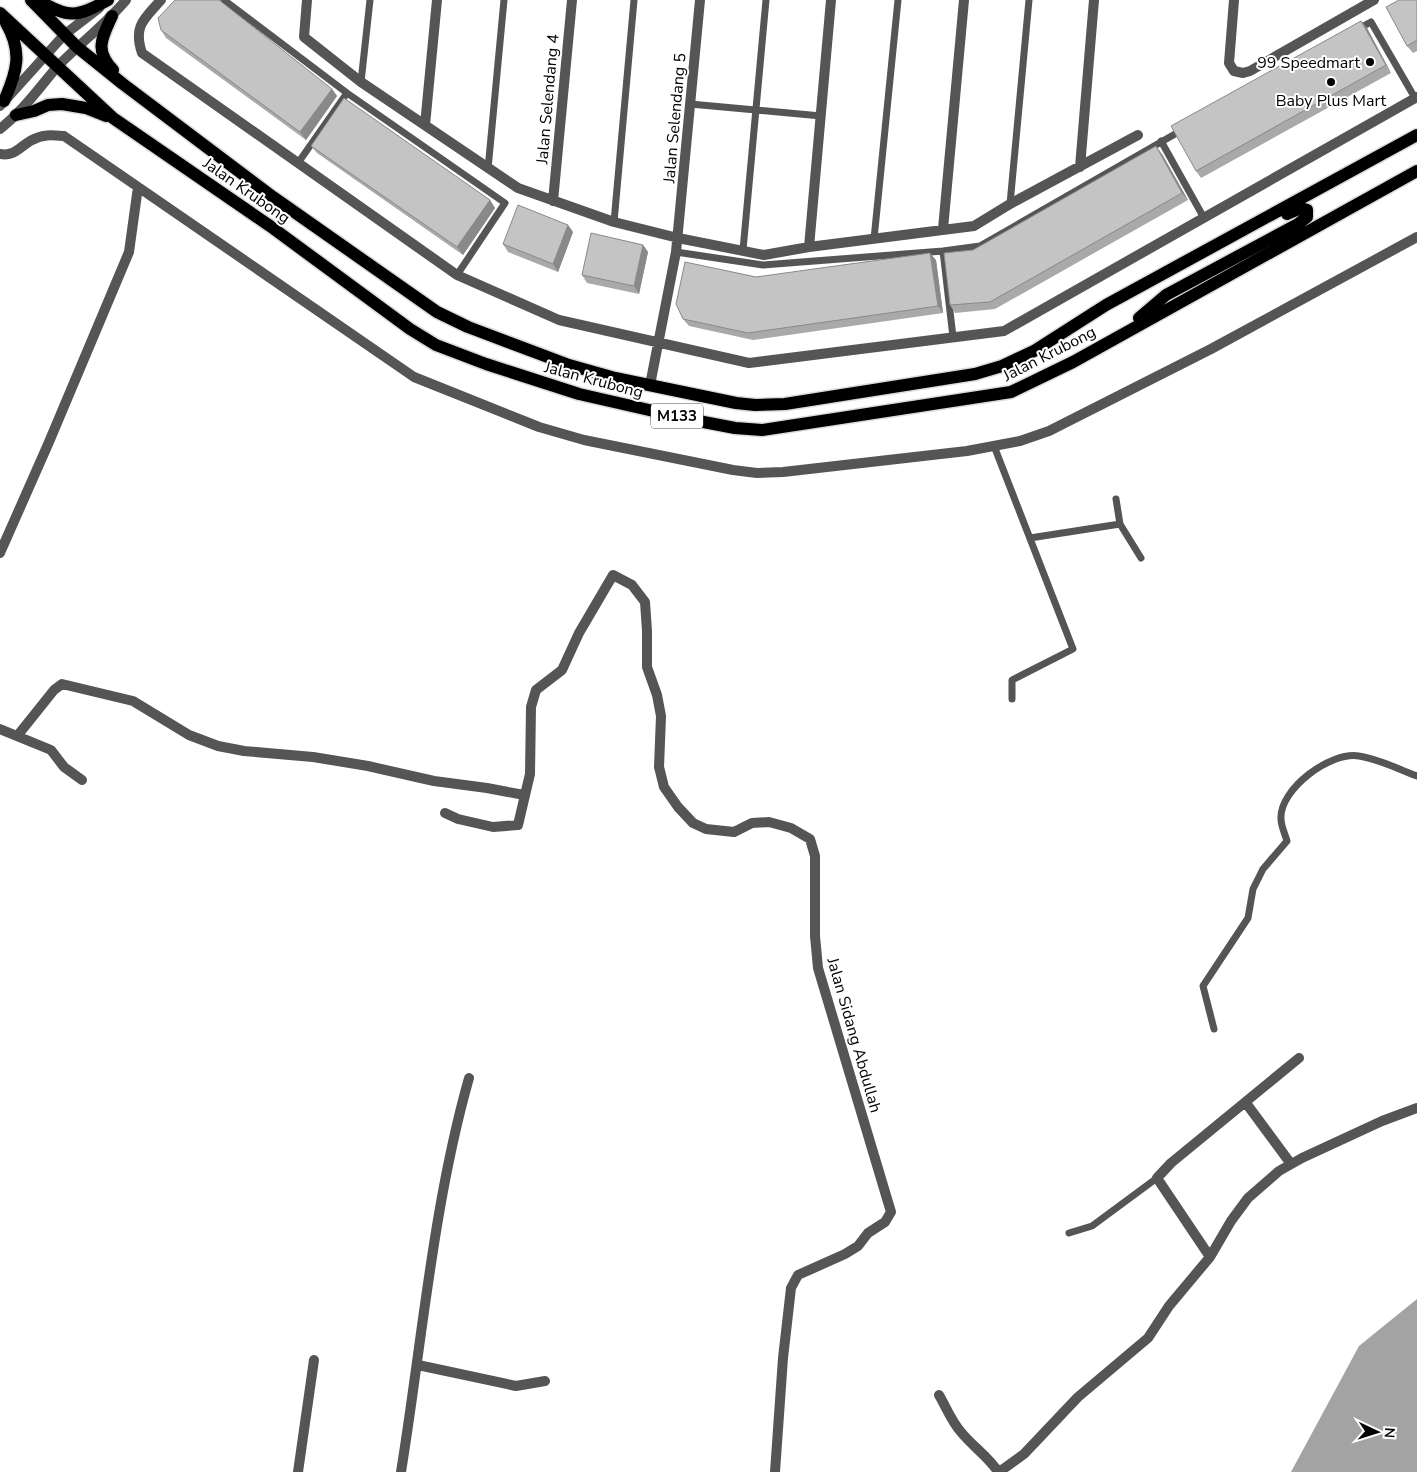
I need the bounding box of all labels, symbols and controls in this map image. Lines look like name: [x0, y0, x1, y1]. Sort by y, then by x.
street label: Jalan Selendang 4: [531, 33, 565, 166]
street label: Jalan Selendang 5: [658, 52, 692, 185]
place label: 99 Speedmart: [1257, 52, 1360, 74]
marker: 99 Speedmart: [1364, 56, 1376, 68]
marker: Baby Plus Mart: [1325, 76, 1337, 88]
place label: Baby Plus Mart: [1276, 90, 1387, 112]
street label: Jalan Krubong: [198, 152, 294, 229]
street label: Jalan Krubong: [998, 321, 1100, 387]
street label: Jalan Krubong: [541, 356, 646, 404]
road number: M133: [651, 404, 703, 428]
street label: Jalan Sidang Abdullah: [821, 954, 887, 1115]
north arrow: [1352, 1407, 1402, 1457]
text: N: [1380, 1427, 1399, 1439]

